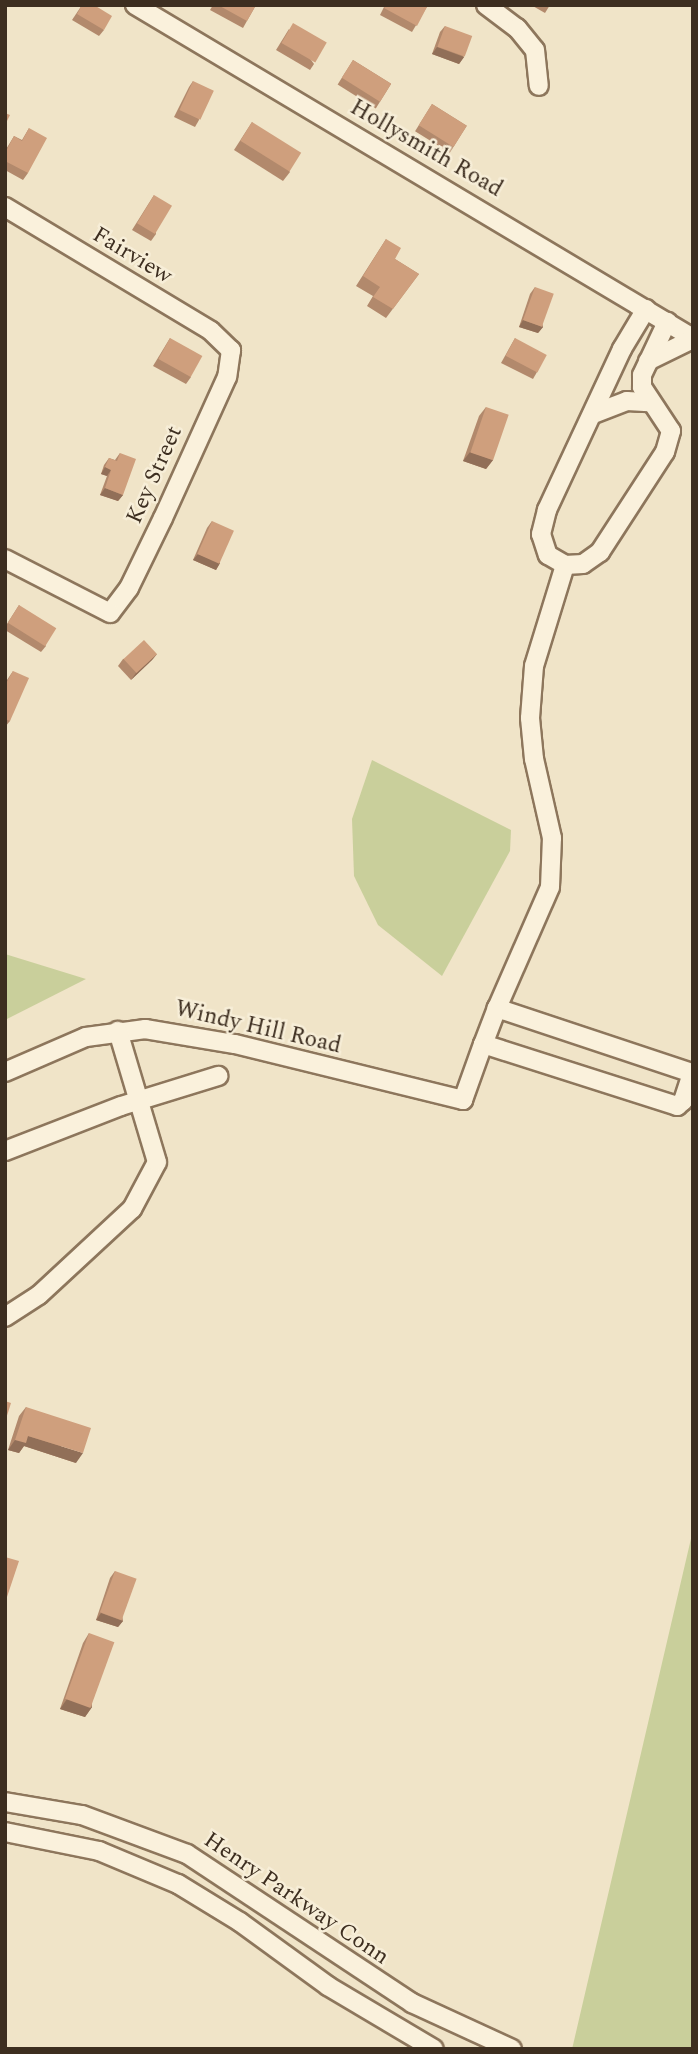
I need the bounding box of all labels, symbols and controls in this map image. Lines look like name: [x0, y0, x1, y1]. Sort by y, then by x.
street label: Hollysmith Road: [345, 94, 507, 204]
street label: Fairview: [87, 222, 177, 290]
street label: Key Street: [121, 422, 189, 528]
street label: Windy Hill Road: [172, 995, 344, 1061]
street label: Henry Parkway Conn: [198, 1827, 394, 1971]

